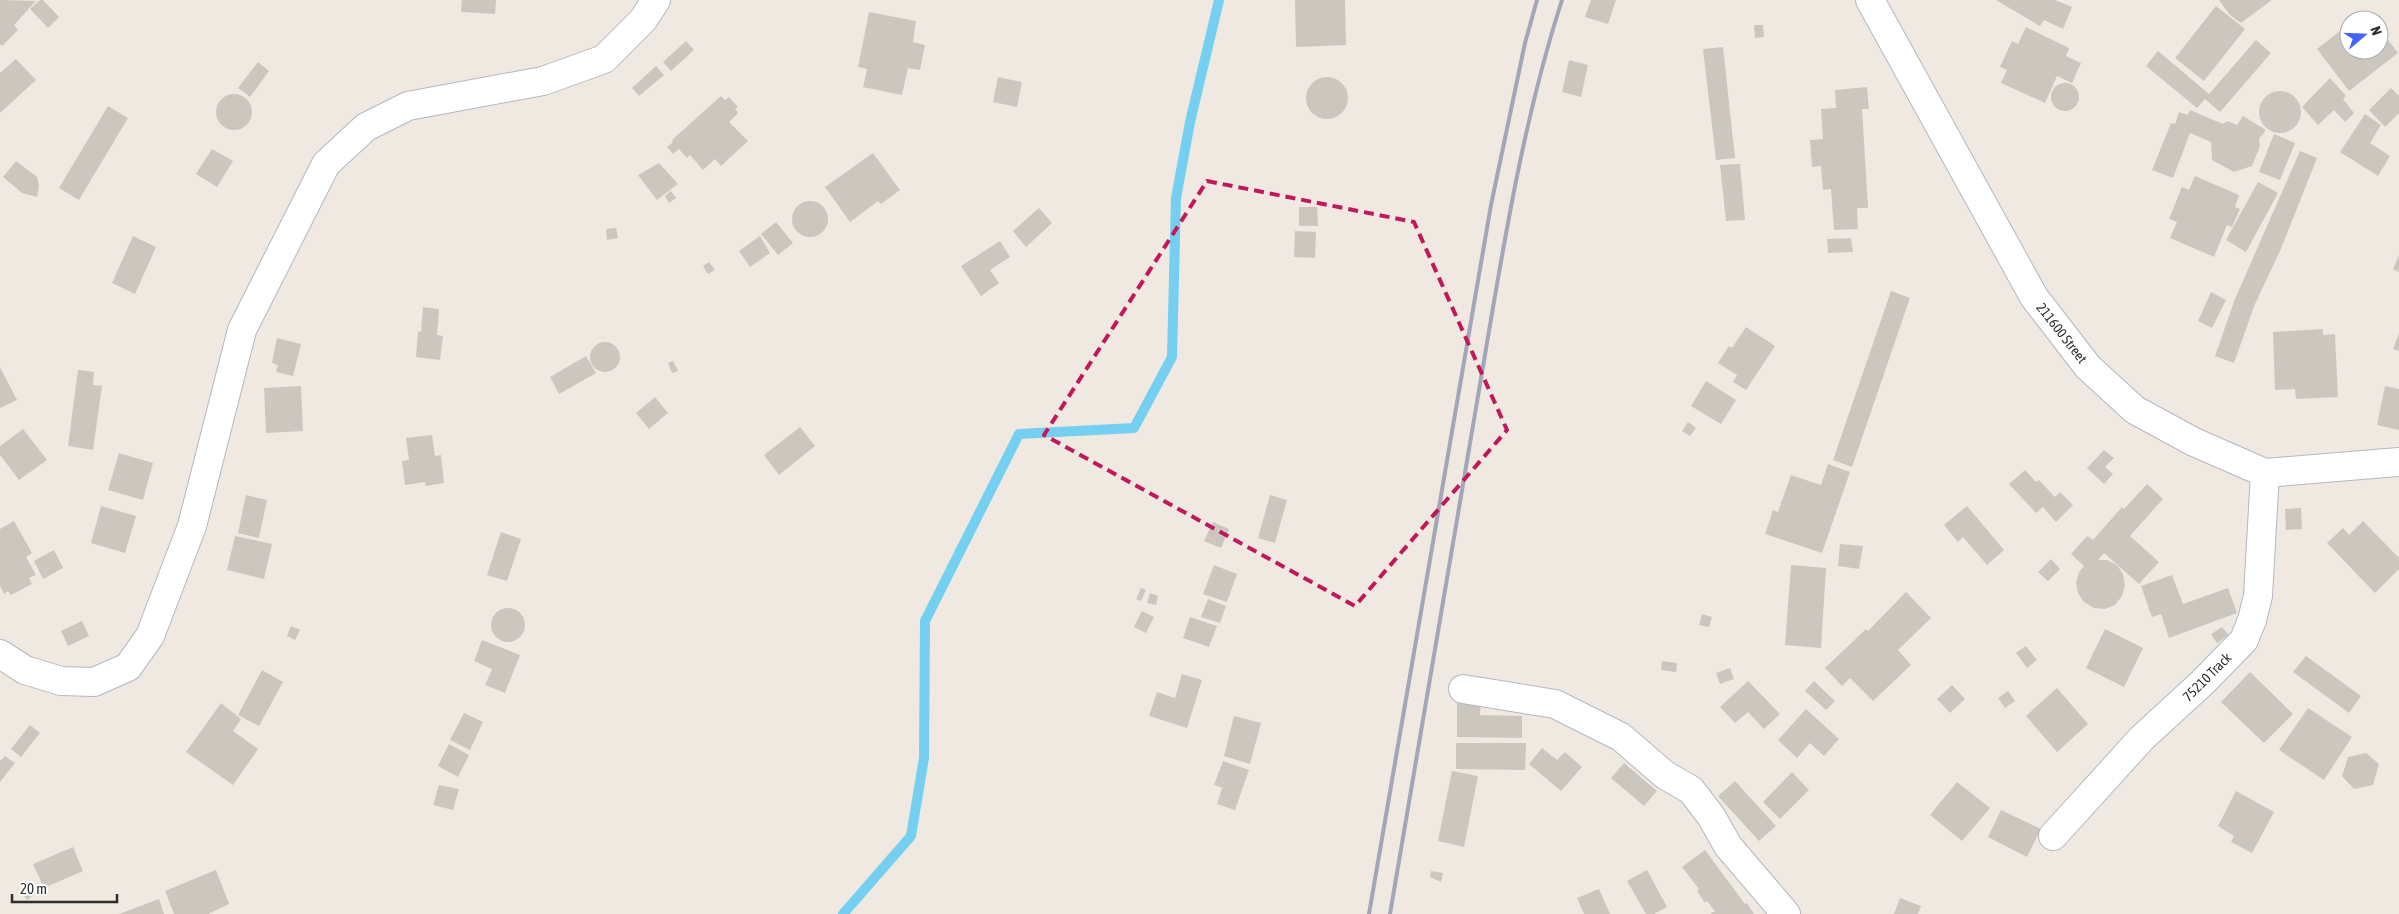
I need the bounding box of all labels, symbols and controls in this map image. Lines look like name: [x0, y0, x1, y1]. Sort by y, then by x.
north arrow: [2339, 10, 2389, 60]
text: N: [2367, 24, 2385, 37]
street label: 211600 Street: [2033, 300, 2091, 366]
street label: 75210 Track: [2179, 649, 2235, 705]
scale bar: [12, 872, 118, 904]
text: 20 m: [20, 880, 47, 897]

